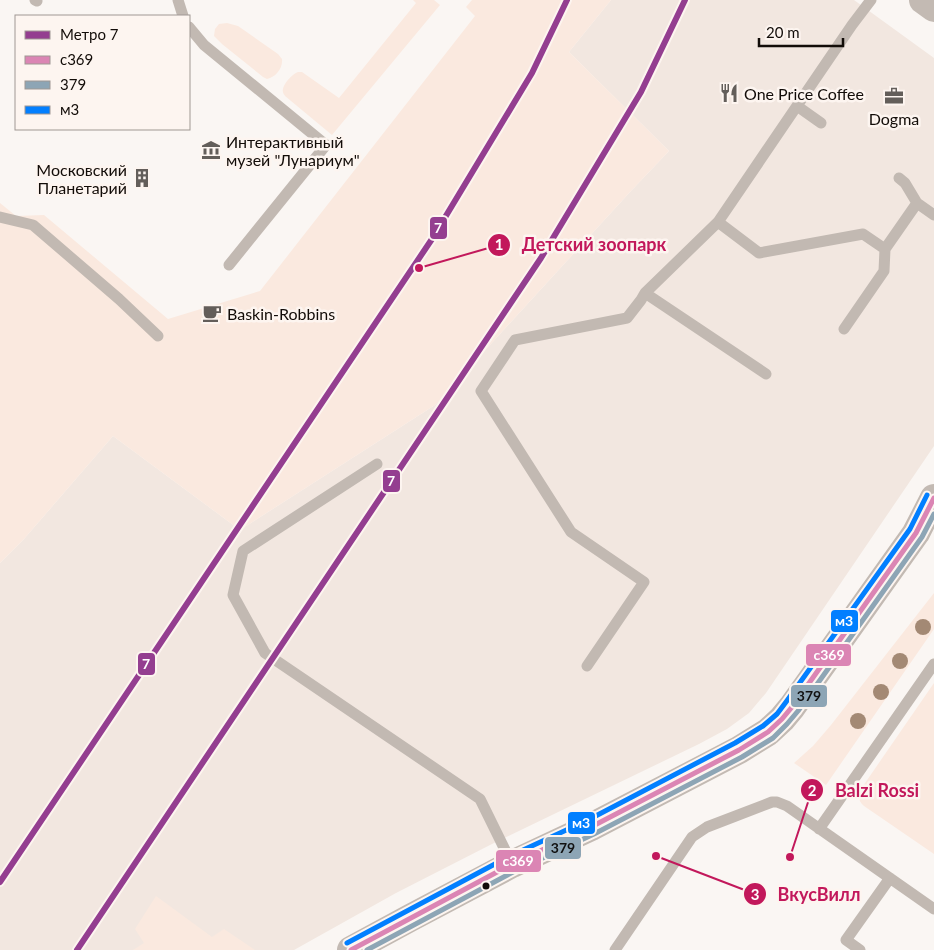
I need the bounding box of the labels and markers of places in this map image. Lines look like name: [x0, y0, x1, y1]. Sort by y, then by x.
restaurant icon: One Price Coffee: [718, 82, 740, 104]
place label: One Price Coffee: [744, 84, 864, 103]
office icon: Dogma: [883, 85, 905, 107]
place label: Dogma: [869, 109, 919, 128]
place label: Интерактивный музей "Лунариум": [226, 132, 360, 169]
museum icon: Интерактивный музей "Лунариум": [200, 139, 222, 161]
place label: Московский Планетарий: [36, 160, 127, 197]
building icon: Московский Планетарий: [131, 167, 153, 189]
callout: Детский зоопарк: [487, 229, 676, 262]
cafe icon: Baskin-Robbins: [201, 302, 223, 324]
place label: Baskin-Robbins: [227, 304, 335, 323]
callout: Balzi Rossi: [799, 774, 929, 807]
callout: ВкусВилл: [742, 878, 870, 911]
unlabelled marker: [481, 881, 491, 891]

